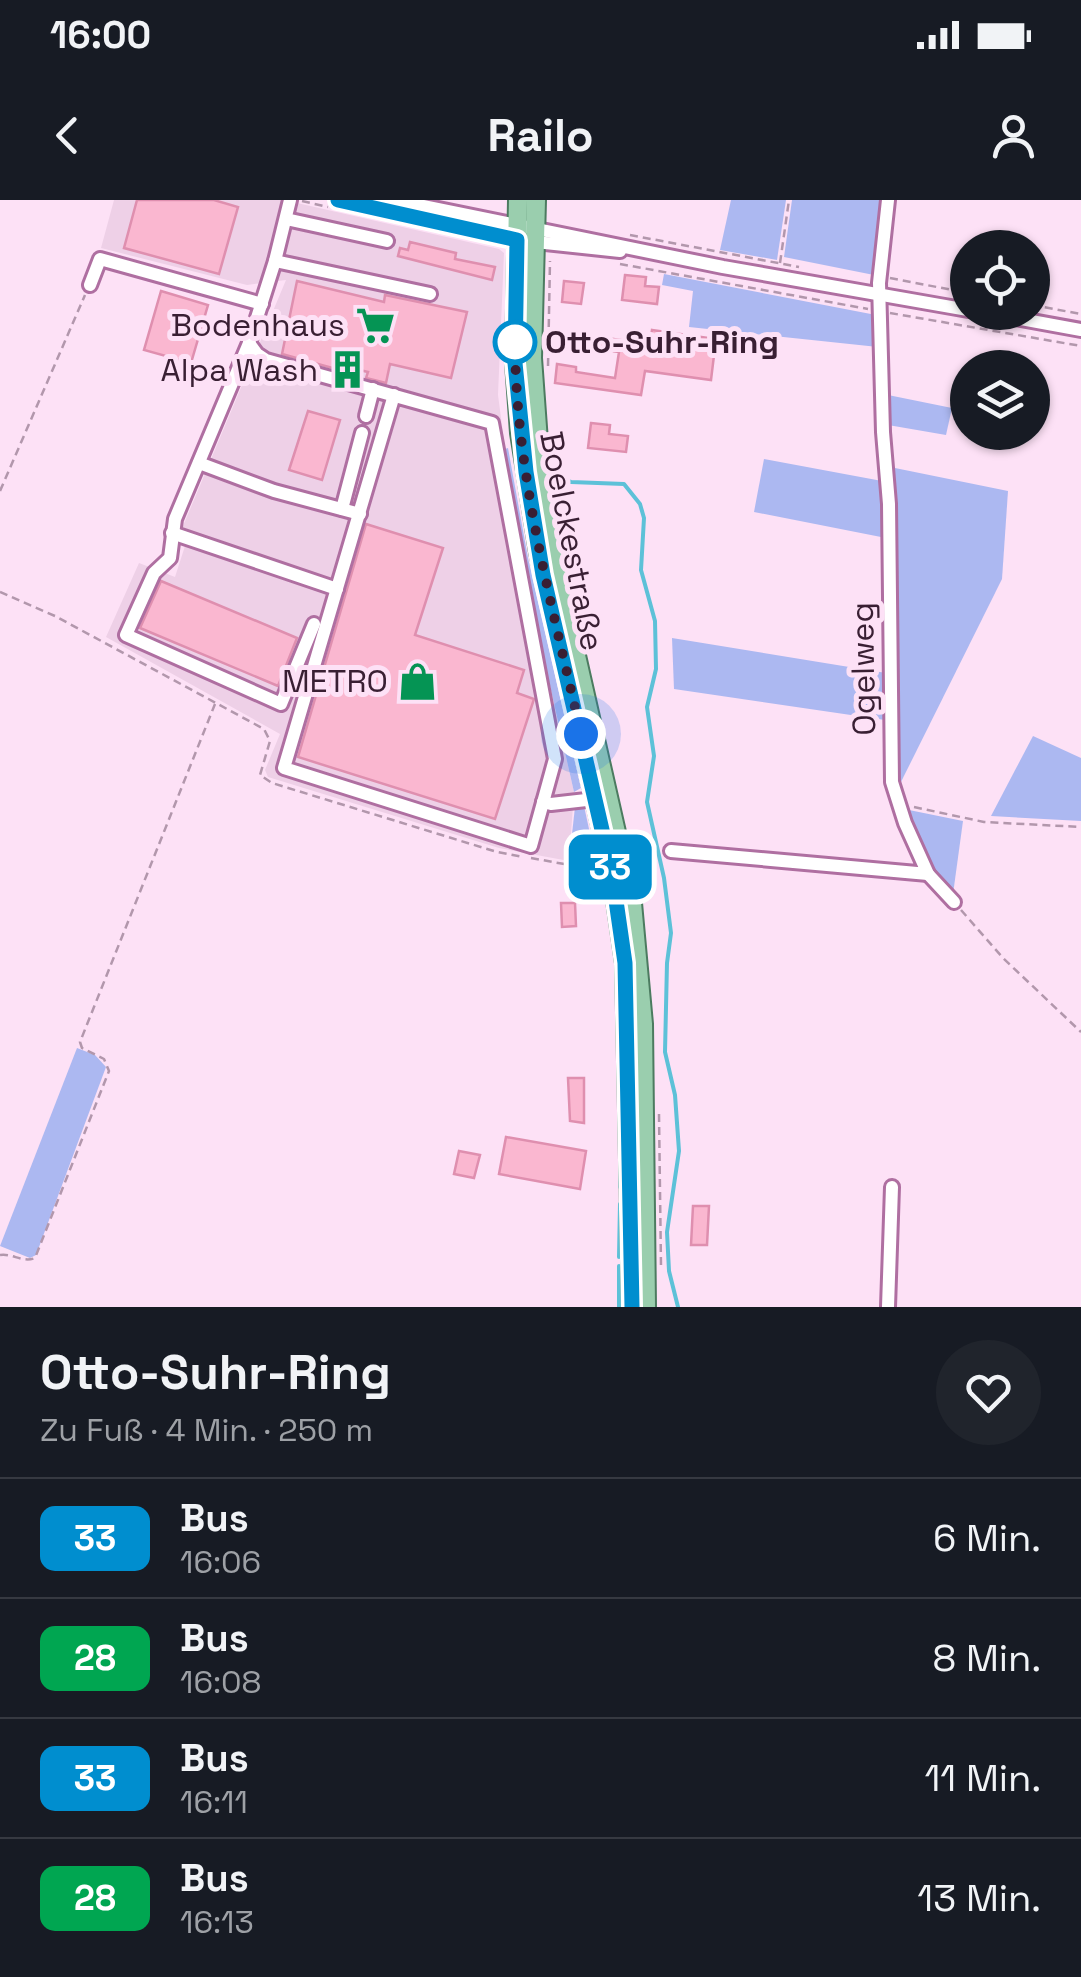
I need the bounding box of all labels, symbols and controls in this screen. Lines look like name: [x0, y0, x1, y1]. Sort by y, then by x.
text: 16:00: [50, 11, 151, 59]
text: Railo: [488, 107, 593, 164]
icon: back: [40, 108, 95, 163]
icon: person: [986, 108, 1041, 163]
map controls: [950, 230, 1050, 450]
button: locate: [950, 230, 1050, 330]
supermarket icon: Bodenhaus: [354, 304, 396, 346]
place label: Bodenhaus: [171, 305, 345, 345]
marker: Otto-Suhr-Ring: [494, 321, 536, 363]
place label: Otto-Suhr-Ring: [545, 322, 779, 362]
building icon: Alpa Wash: [327, 349, 369, 391]
place label: Alpa Wash: [161, 350, 318, 390]
button: layers: [950, 350, 1050, 450]
street label: Boelckestraße: [531, 428, 613, 654]
street label: Ogelweg: [842, 602, 884, 736]
shop icon: METRO: [397, 660, 439, 702]
place label: METRO: [282, 661, 388, 701]
your location: [556, 709, 606, 759]
line badge: 33: [565, 834, 655, 900]
text: 33: [589, 845, 631, 889]
button: heart: [936, 1340, 1041, 1445]
text: Otto-Suhr-Ring: [40, 1342, 391, 1403]
text: Zu Fuß · 4 Min. · 250 m: [40, 1410, 373, 1450]
text: Bus: [180, 1494, 249, 1542]
text: 6 Min.: [933, 1514, 1041, 1562]
text: 33: [74, 1516, 116, 1560]
text: 16:06: [180, 1542, 261, 1582]
text: Bus: [180, 1614, 249, 1662]
text: 8 Min.: [932, 1634, 1041, 1682]
text: 28: [74, 1636, 116, 1680]
text: 16:08: [180, 1662, 262, 1702]
text: Bus: [180, 1734, 249, 1782]
text: 11 Min.: [924, 1754, 1041, 1802]
text: 33: [74, 1756, 116, 1800]
text: 16:11: [180, 1782, 248, 1822]
text: Bus: [180, 1854, 249, 1902]
text: 13 Min.: [917, 1874, 1041, 1922]
text: 28: [74, 1876, 116, 1920]
text: 16:13: [180, 1902, 254, 1942]

